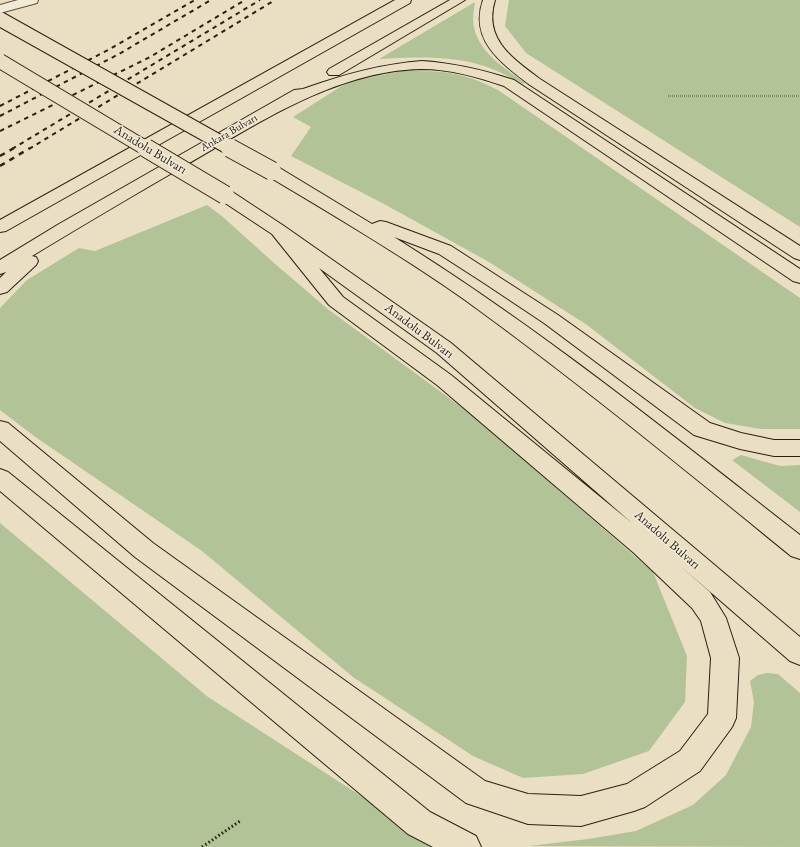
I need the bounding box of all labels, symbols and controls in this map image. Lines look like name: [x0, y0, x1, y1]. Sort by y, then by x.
street label: Ankara Bulvarı: [198, 111, 260, 155]
street label: Anadolu Bulvarı: [111, 122, 189, 178]
street label: Anadolu Bulvarı: [381, 300, 457, 362]
street label: Anadolu Bulvarı: [631, 507, 703, 573]

